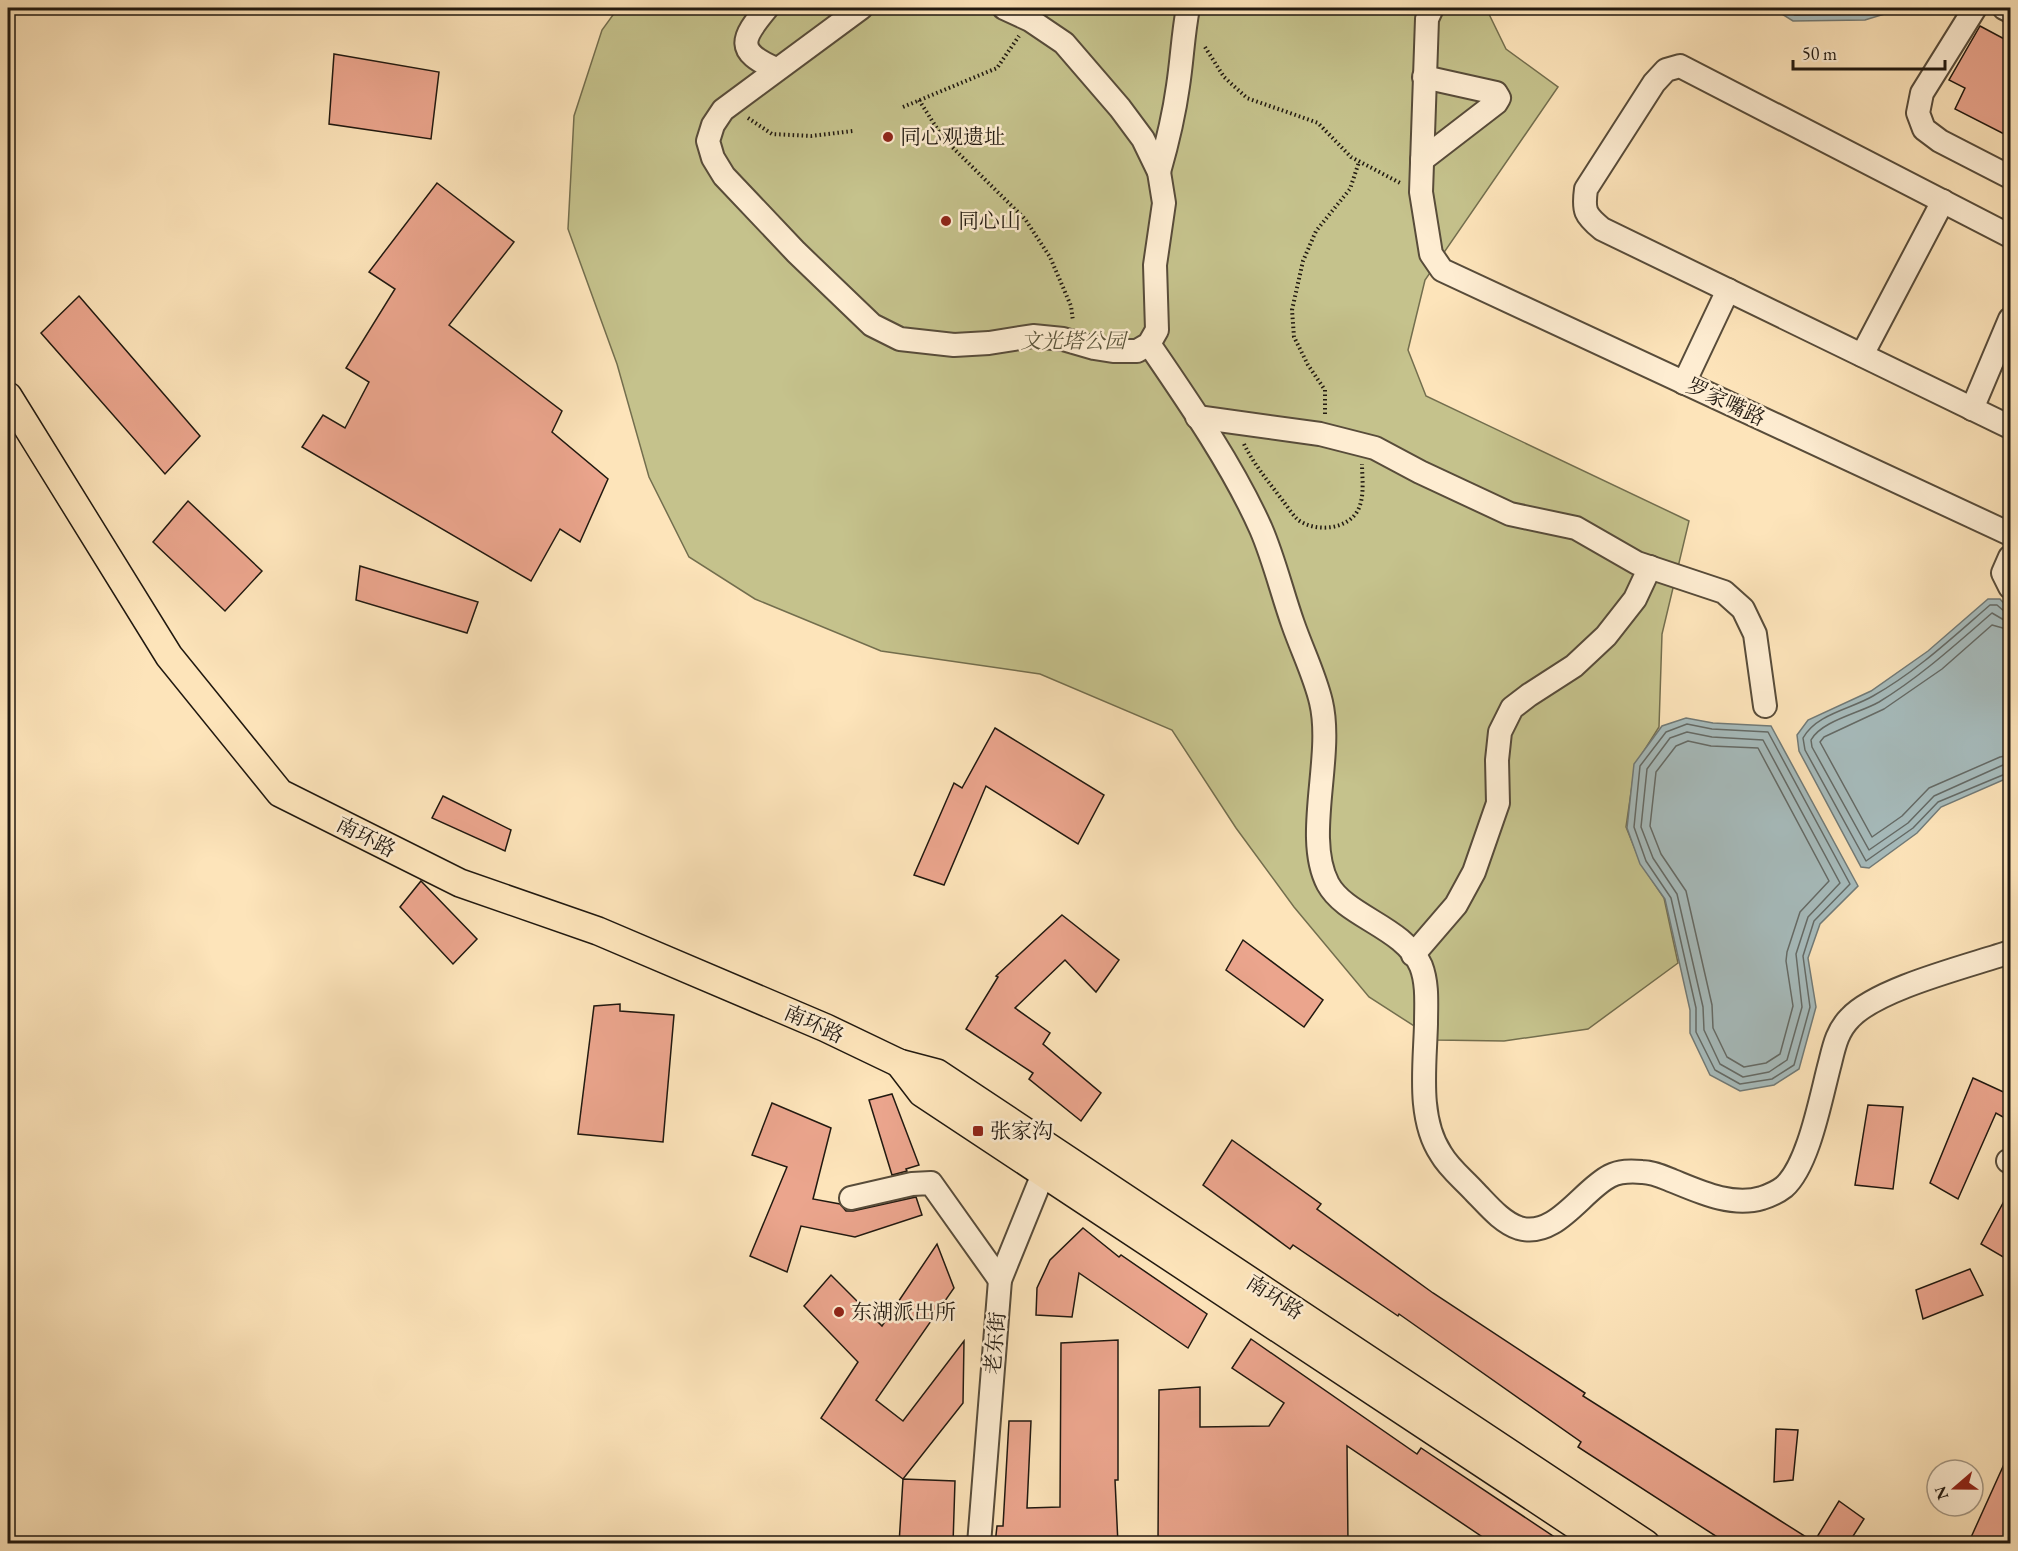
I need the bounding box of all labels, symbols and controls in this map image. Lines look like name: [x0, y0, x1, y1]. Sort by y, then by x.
scale bar: [1793, 33, 1944, 71]
text: 50 m: [1802, 42, 1837, 65]
place label: 同心观遗址: [900, 123, 1005, 150]
marker: 同心观遗址: [881, 130, 895, 144]
place label: 同心山: [958, 207, 1021, 234]
marker: 同心山: [939, 214, 953, 228]
park label: 文光塔公园: [1021, 327, 1128, 354]
street label: 罗家嘴路: [1682, 372, 1770, 432]
street label: 南环路: [332, 810, 400, 863]
street label: 南环路: [780, 998, 848, 1049]
place label: 张家沟: [990, 1117, 1053, 1144]
marker: 张家沟: [971, 1124, 985, 1138]
street label: 南环路: [1242, 1268, 1309, 1325]
place label: 东湖派出所: [851, 1298, 956, 1325]
marker: 东湖派出所: [832, 1305, 846, 1319]
street label: 老东街: [978, 1310, 1011, 1376]
north arrow: [1925, 1458, 1985, 1518]
text: N: [1929, 1483, 1953, 1503]

